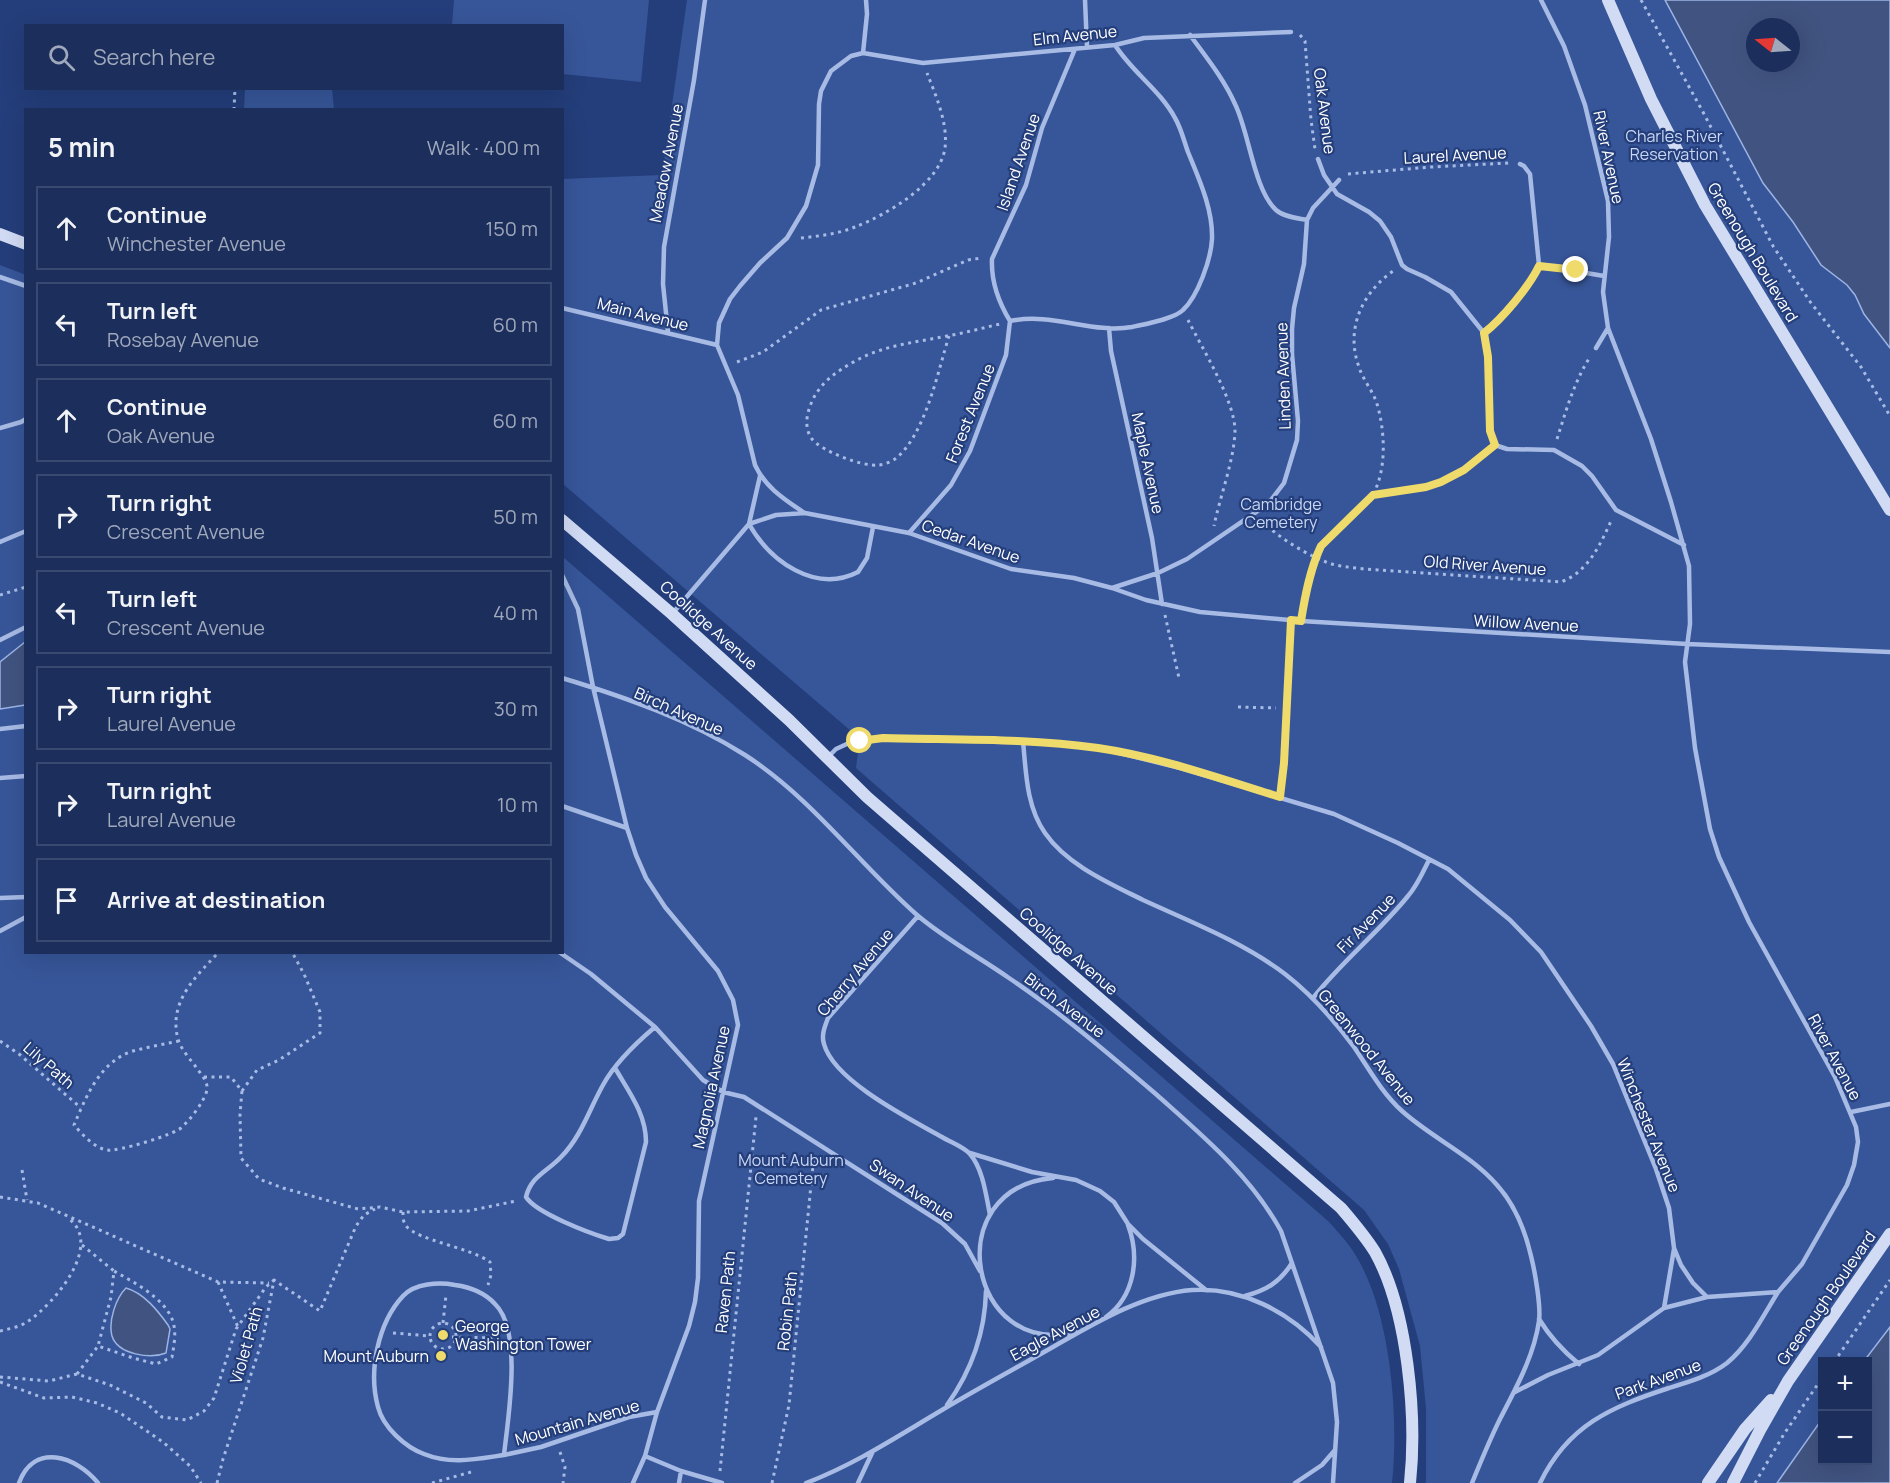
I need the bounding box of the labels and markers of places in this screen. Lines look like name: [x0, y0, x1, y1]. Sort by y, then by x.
place label: George Washington Tower: [455, 1315, 592, 1355]
marker: George Washington Tower: [436, 1328, 450, 1342]
place label: Mount Auburn: [324, 1345, 429, 1367]
marker: Mount Auburn: [434, 1349, 448, 1363]

